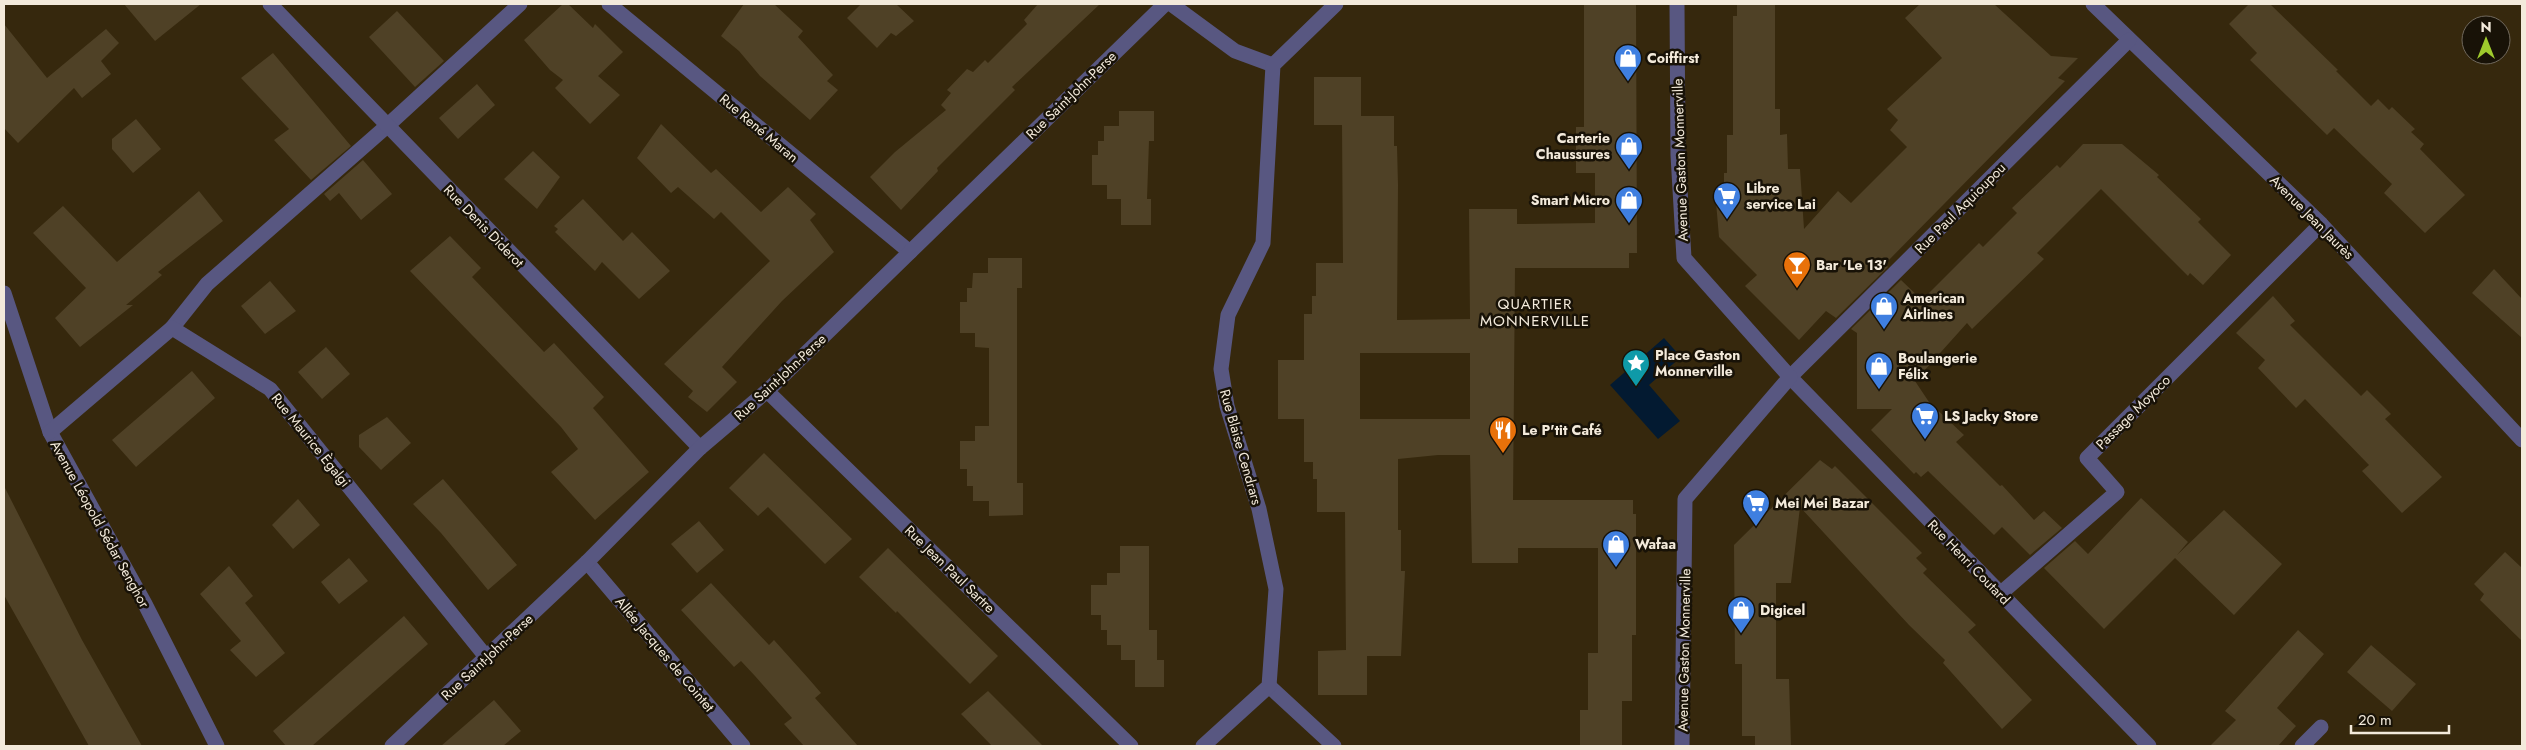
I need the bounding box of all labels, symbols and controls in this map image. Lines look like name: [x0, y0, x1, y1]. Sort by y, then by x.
north arrow: [2461, 15, 2511, 65]
text: N: [2480, 17, 2492, 37]
shop icon: Coiffirst: [1613, 43, 1643, 82]
street label: Rue Saint-John-Perse: [1021, 46, 1121, 144]
place label: Coiffirst: [1647, 48, 1700, 68]
street label: Avenue Gaston Monnerville: [1667, 78, 1693, 242]
street label: Rue René Maran: [715, 89, 803, 167]
place label: Carterie Chaussures: [1536, 128, 1611, 164]
shop icon: Carterie Chaussures: [1614, 131, 1644, 170]
street label: Rue Paul Aquioupou: [1910, 158, 2010, 258]
street label: Avenue Jean Jaurès: [2265, 170, 2359, 264]
place label: Libre service Lai: [1746, 178, 1816, 214]
street label: Rue Denis Diderot: [439, 180, 529, 272]
supermarket icon: Libre service Lai: [1712, 181, 1742, 220]
shop icon: Smart Micro: [1614, 185, 1644, 224]
place label: Smart Micro: [1531, 190, 1610, 210]
bar icon: Bar 'Le 13': [1782, 250, 1812, 289]
place label: Bar 'Le 13': [1816, 255, 1887, 275]
place label: American Airlines: [1902, 288, 1965, 324]
shop icon: American Airlines: [1869, 291, 1899, 330]
district label: QUARTIER MONNERVILLE: [1480, 293, 1590, 332]
street label: Rue Saint-John-Perse: [730, 329, 830, 425]
place label: Place Gaston Monnerville: [1655, 345, 1740, 381]
place icon: Place Gaston Monnerville: [1621, 348, 1651, 387]
place label: Boulangerie Félix: [1898, 348, 1977, 384]
shop icon: Boulangerie Félix: [1864, 351, 1894, 390]
street label: Passage Moyoco: [2091, 370, 2175, 454]
street label: Rue Blaise Cendrars: [1215, 387, 1267, 507]
street label: Rue Maurice Ègalgi: [267, 389, 355, 491]
supermarket icon: LS Jacky Store: [1910, 401, 1940, 440]
place label: LS Jacky Store: [1944, 406, 2038, 426]
restaurant icon: Le P'tit Café: [1488, 415, 1518, 454]
place label: Le P'tit Café: [1522, 420, 1602, 440]
street label: Avenue Léopold Sédar Senghor: [46, 437, 155, 611]
supermarket icon: Mei Mei Bazar: [1741, 488, 1771, 527]
place label: Mei Mei Bazar: [1775, 493, 1870, 513]
street label: Rue Henri Coutard: [1923, 515, 2015, 609]
street label: Rue Jean Paul Sartre: [900, 521, 1000, 617]
shop icon: Wafaa: [1601, 529, 1631, 568]
place label: Wafaa: [1635, 534, 1676, 554]
street label: Avenue Gaston Monnerville: [1673, 568, 1695, 732]
street label: Allée Jacques de Cointet: [611, 592, 720, 716]
shop icon: Digicel: [1726, 595, 1756, 634]
place label: Digicel: [1760, 600, 1805, 620]
street label: Rue Saint-John-Perse: [437, 609, 537, 705]
scale bar: [2351, 702, 2448, 734]
text: 20 m: [2358, 709, 2392, 731]

